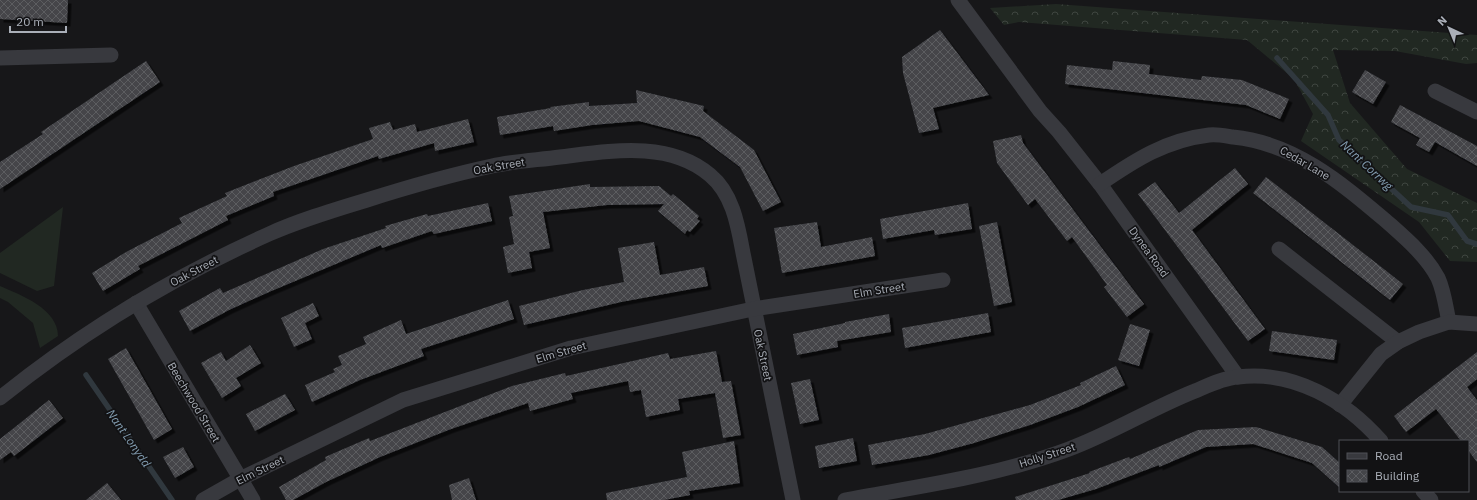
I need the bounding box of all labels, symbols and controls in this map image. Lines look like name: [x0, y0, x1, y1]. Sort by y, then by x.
scale bar: [10, 8, 66, 34]
north arrow: [1429, 8, 1469, 48]
text: N: [1434, 13, 1450, 29]
text: 20 m: [16, 14, 44, 29]
water label: Nant Corrwg: [1338, 137, 1397, 194]
street label: Cedar Lane: [1278, 143, 1332, 183]
street label: Oak Street: [472, 155, 526, 177]
street label: Dynea Road: [1126, 224, 1172, 280]
street label: Oak Street: [168, 252, 220, 289]
street label: Elm Street: [852, 279, 906, 301]
street label: Oak Street: [751, 328, 775, 382]
street label: Elm Street: [534, 338, 588, 366]
street label: Beechwood Street: [165, 359, 223, 445]
water label: Nant Lonydd: [104, 406, 154, 470]
street label: Holly Street: [1017, 439, 1077, 471]
legend: [1339, 440, 1469, 492]
text: Road: [1375, 448, 1403, 463]
street label: Elm Street: [234, 452, 286, 488]
text: Building: [1375, 468, 1420, 483]

